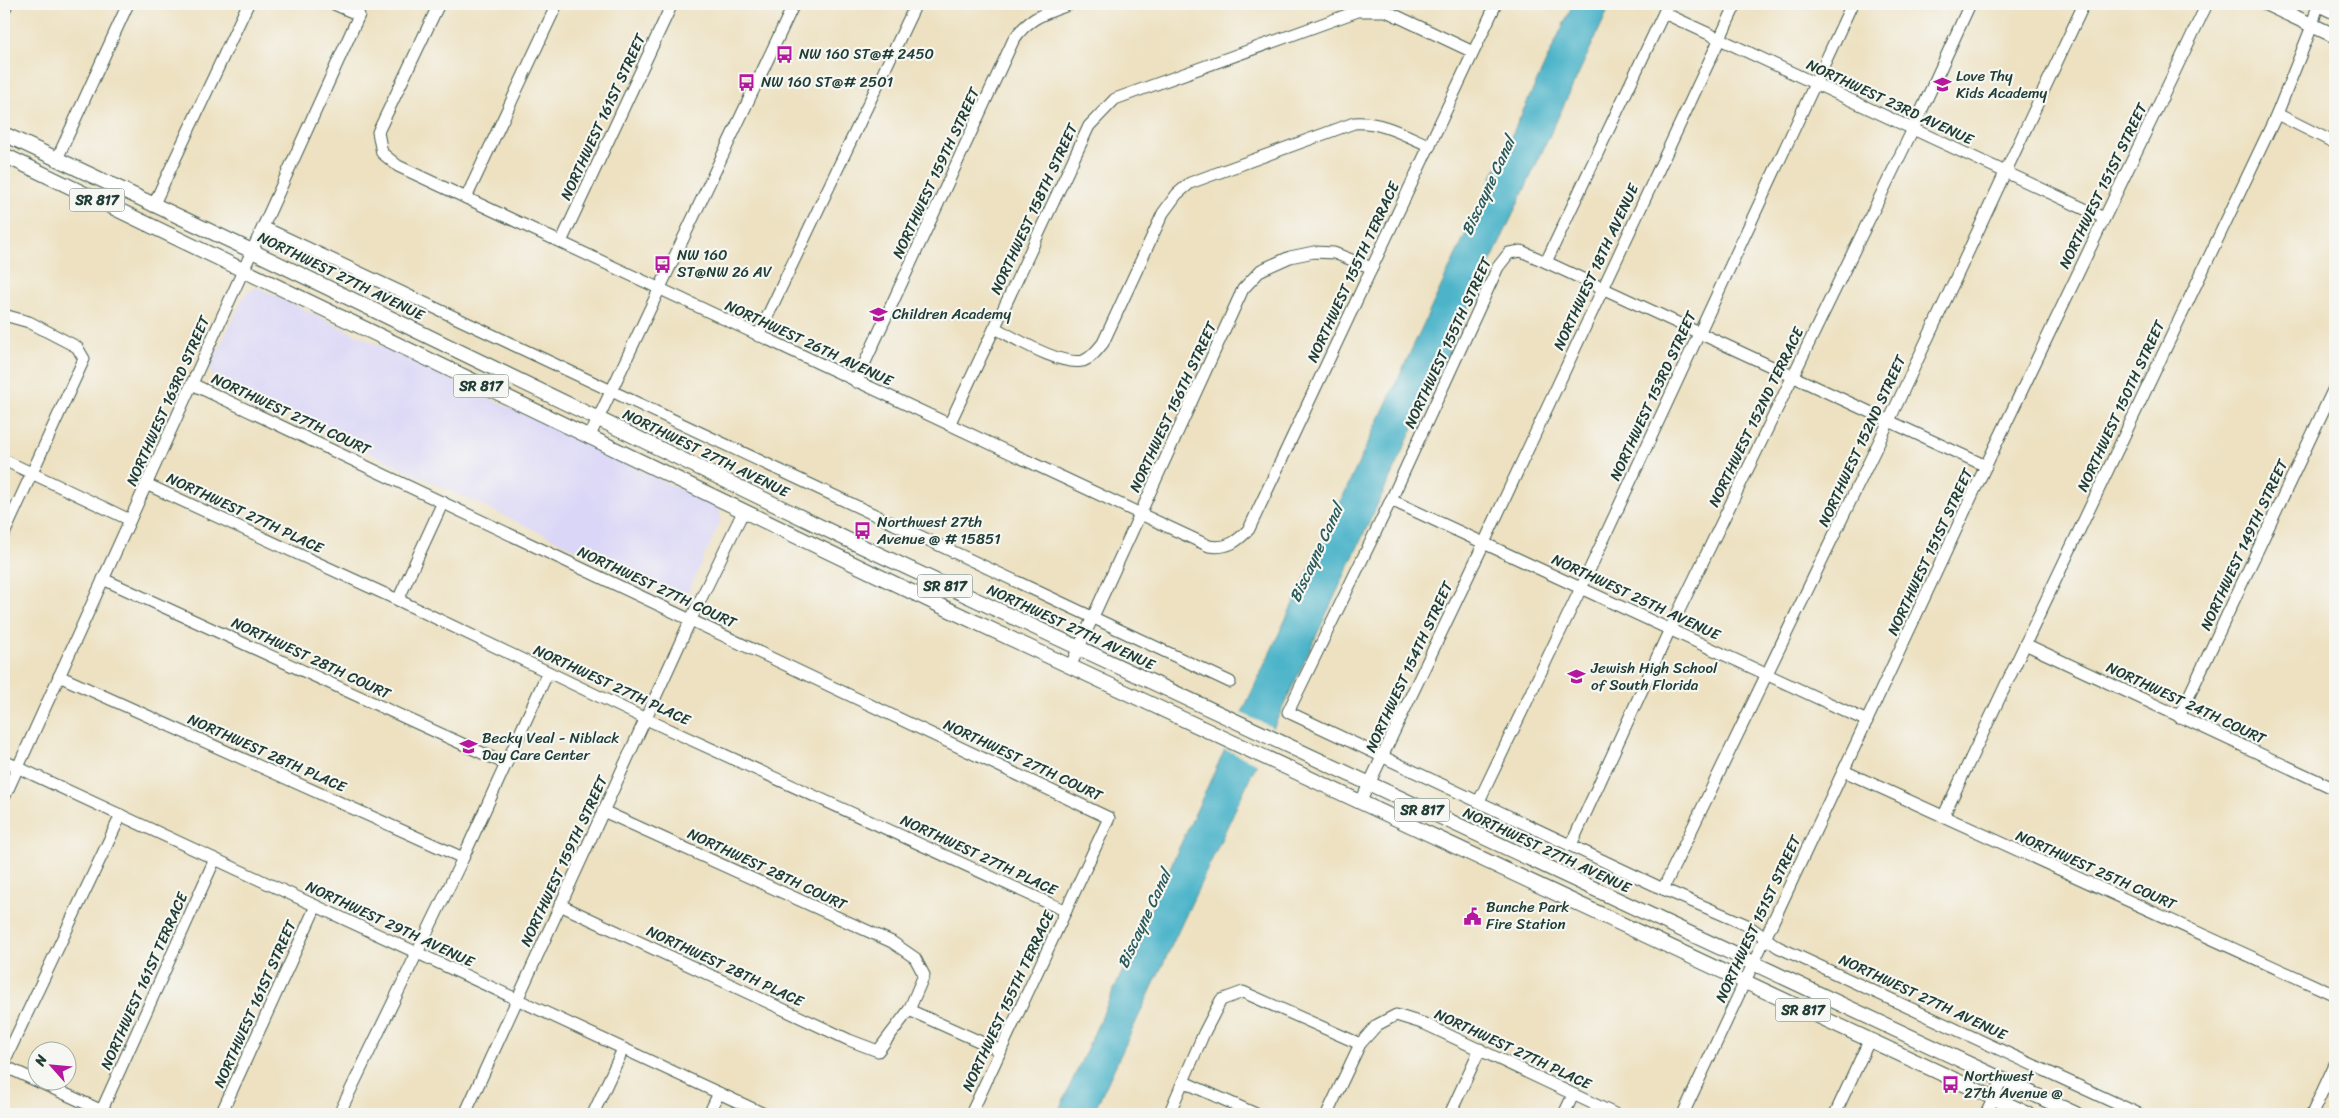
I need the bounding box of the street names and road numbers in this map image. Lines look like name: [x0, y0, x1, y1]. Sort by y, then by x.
street label: NORTHWEST 161ST STREET: [553, 28, 654, 205]
street label: NORTHWEST 23RD AVENUE: [1802, 52, 1979, 153]
street label: NORTHWEST 159TH STREET: [885, 82, 988, 263]
street label: NORTHWEST 151ST STREET: [2051, 97, 2155, 273]
street label: NORTHWEST 158TH STREET: [983, 118, 1086, 299]
street label: NORTHWEST 155TH TERRACE: [1300, 176, 1407, 367]
street label: NORTHWEST 18TH AVENUE: [1546, 178, 1647, 355]
road number: SR 817: [70, 188, 124, 212]
street label: NORTHWEST 27TH AVENUE: [253, 224, 430, 328]
street label: NORTHWEST 155TH STREET: [1397, 252, 1500, 433]
street label: NORTHWEST 26TH AVENUE: [721, 293, 899, 394]
street label: NORTHWEST 153RD STREET: [1602, 305, 1705, 485]
street label: NORTHWEST 163RD STREET: [119, 310, 218, 490]
street label: NORTHWEST 150TH STREET: [2070, 314, 2173, 496]
street label: NORTHWEST 156TH STREET: [1122, 316, 1225, 497]
street label: NORTHWEST 152ND TERRACE: [1701, 321, 1812, 511]
street label: NORTHWEST 152ND STREET: [1811, 349, 1914, 531]
street label: NORTHWEST 27TH COURT: [207, 366, 376, 463]
road number: SR 817: [454, 374, 508, 398]
street label: NORTHWEST 27TH AVENUE: [618, 401, 795, 505]
street label: NORTHWEST 149TH STREET: [2193, 454, 2296, 635]
street label: NORTHWEST 151ST STREET: [1880, 463, 1981, 640]
street label: NORTHWEST 27TH PLACE: [162, 465, 329, 562]
street label: NORTHWEST 27TH COURT: [573, 539, 742, 636]
street label: NORTHWEST 25TH AVENUE: [1547, 546, 1726, 648]
road number: SR 817: [918, 574, 972, 598]
street label: NORTHWEST 154TH STREET: [1358, 576, 1461, 757]
street label: NORTHWEST 27TH AVENUE: [983, 577, 1161, 678]
street label: NORTHWEST 28TH COURT: [227, 610, 396, 707]
street label: NORTHWEST 27TH PLACE: [529, 637, 696, 734]
street label: NORTHWEST 24TH COURT: [2102, 655, 2272, 752]
street label: NORTHWEST 28TH PLACE: [184, 706, 352, 800]
street label: NORTHWEST 27TH COURT: [939, 712, 1108, 809]
street label: NORTHWEST 159TH STREET: [513, 770, 616, 951]
road number: SR 817: [1394, 798, 1450, 822]
street label: NORTHWEST 27TH AVENUE: [1459, 800, 1637, 901]
street label: NORTHWEST 27TH PLACE: [896, 807, 1063, 904]
street label: NORTHWEST 28TH COURT: [683, 821, 852, 918]
street label: NORTHWEST 25TH COURT: [2012, 823, 2182, 918]
street label: NORTHWEST 151ST STREET: [1708, 830, 1809, 1007]
street label: NORTHWEST 29TH AVENUE: [301, 873, 480, 975]
street label: NORTHWEST 161ST TERRACE: [93, 887, 196, 1074]
street label: NORTHWEST 155TH TERRACE: [955, 905, 1062, 1096]
street label: NORTHWEST 161ST STREET: [206, 914, 304, 1092]
street label: NORTHWEST 28TH PLACE: [642, 918, 809, 1015]
street label: NORTHWEST 27TH AVENUE: [1835, 947, 2013, 1048]
road number: SR 817: [1776, 998, 1830, 1022]
street label: NORTHWEST 27TH PLACE: [1430, 1001, 1597, 1098]

